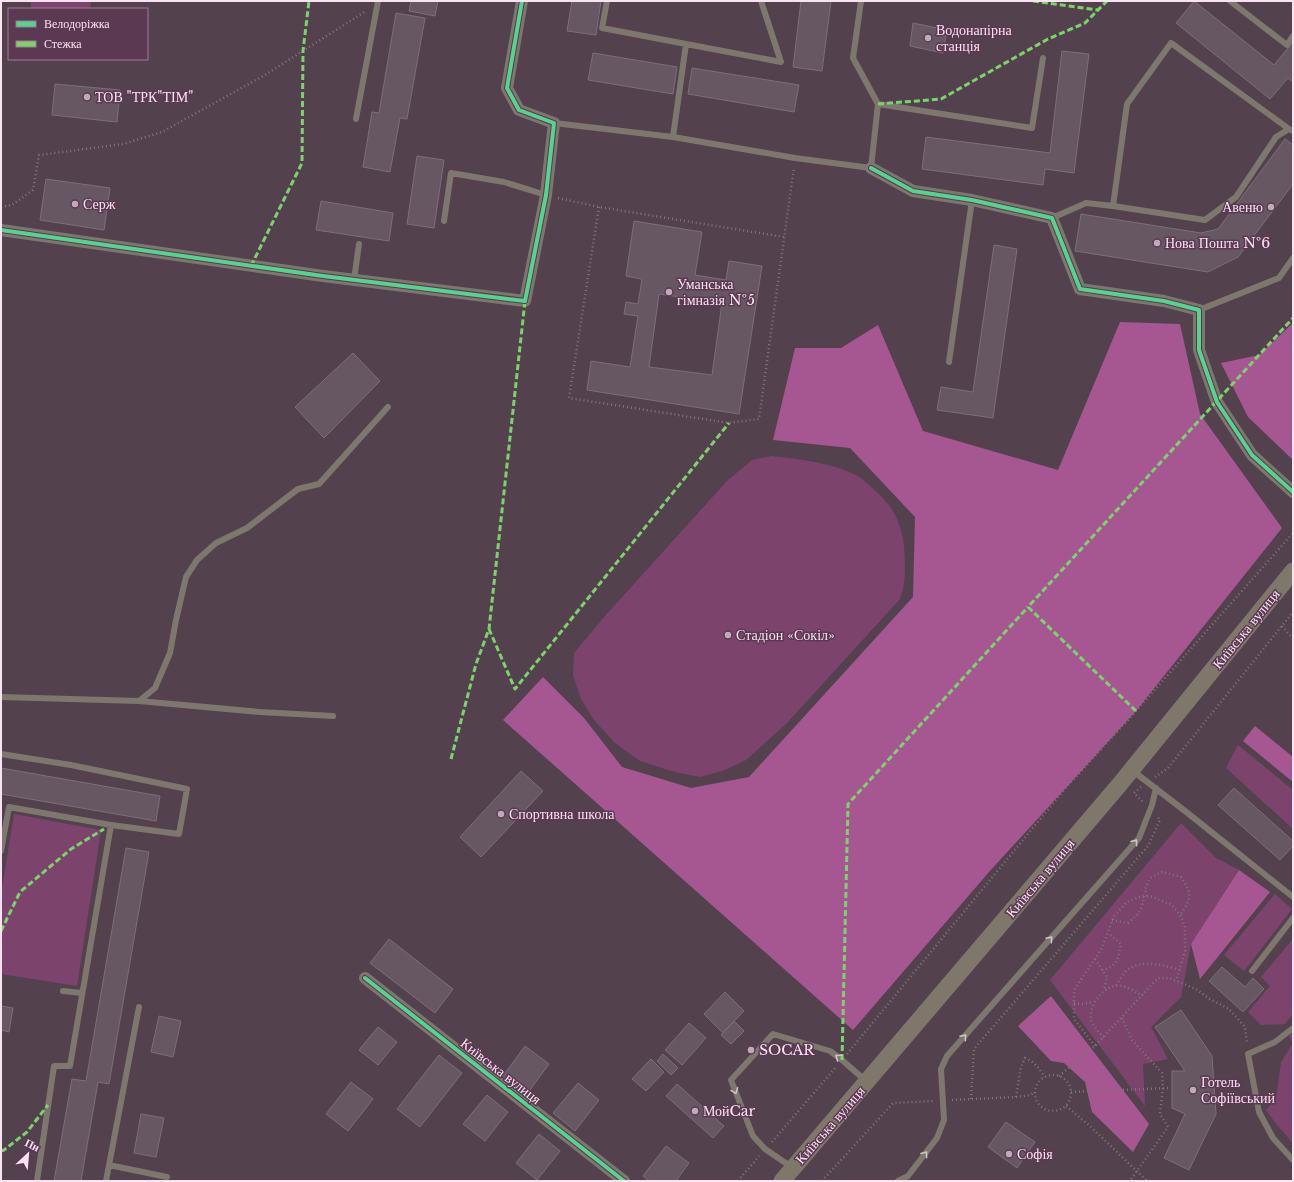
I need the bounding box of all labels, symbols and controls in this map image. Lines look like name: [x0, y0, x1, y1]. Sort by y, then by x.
legend: [8, 8, 148, 60]
text: Велодоріжка: [44, 16, 110, 31]
place label: Водонапірна станція: [936, 21, 1012, 55]
marker: Водонапірна станція: [923, 33, 933, 43]
text: Стежка: [44, 36, 82, 51]
place label: ТОВ "ТРК"ТІМ": [95, 88, 193, 106]
marker: ТОВ "ТРК"ТІМ": [82, 92, 92, 102]
place label: Серж: [83, 195, 116, 213]
place label: Авеню: [1222, 198, 1263, 216]
marker: Серж: [70, 199, 80, 209]
marker: Авеню: [1266, 202, 1276, 212]
place label: Нова Пошта №6: [1165, 234, 1270, 252]
marker: Нова Пошта №6: [1152, 238, 1162, 248]
place label: Уманська гімназія №5: [677, 275, 755, 309]
marker: Уманська гімназія №5: [664, 287, 674, 297]
street label: Київська вулиця: [1208, 585, 1284, 673]
place label: Стадіон «Сокіл»: [736, 626, 835, 644]
marker: Стадіон «Сокіл»: [723, 630, 733, 640]
place label: Спортивна школа: [509, 805, 615, 823]
marker: Спортивна школа: [496, 809, 506, 819]
street label: Київська вулиця: [1002, 834, 1079, 921]
one-way arrow: [1131, 839, 1138, 846]
one-way arrow: [1045, 937, 1052, 944]
street label: Київська вулиця: [457, 1034, 545, 1108]
one-way arrow: [959, 1034, 967, 1042]
place label: SOCAR: [759, 1041, 815, 1059]
marker: SOCAR: [746, 1045, 756, 1055]
one-way arrow: [835, 1055, 842, 1062]
place label: Готель Софіївський: [1201, 1073, 1276, 1107]
street label: Київська вулиця: [791, 1082, 869, 1168]
marker: Готель Софіївський: [1188, 1085, 1198, 1095]
one-way arrow: [731, 1088, 739, 1095]
place label: МойCar: [703, 1102, 756, 1120]
marker: МойCar: [690, 1106, 700, 1116]
north arrow: [8, 1134, 48, 1174]
text: Пн: [23, 1135, 43, 1155]
place label: Софія: [1017, 1145, 1053, 1163]
marker: Софія: [1004, 1149, 1014, 1159]
one-way arrow: [920, 1151, 927, 1158]

